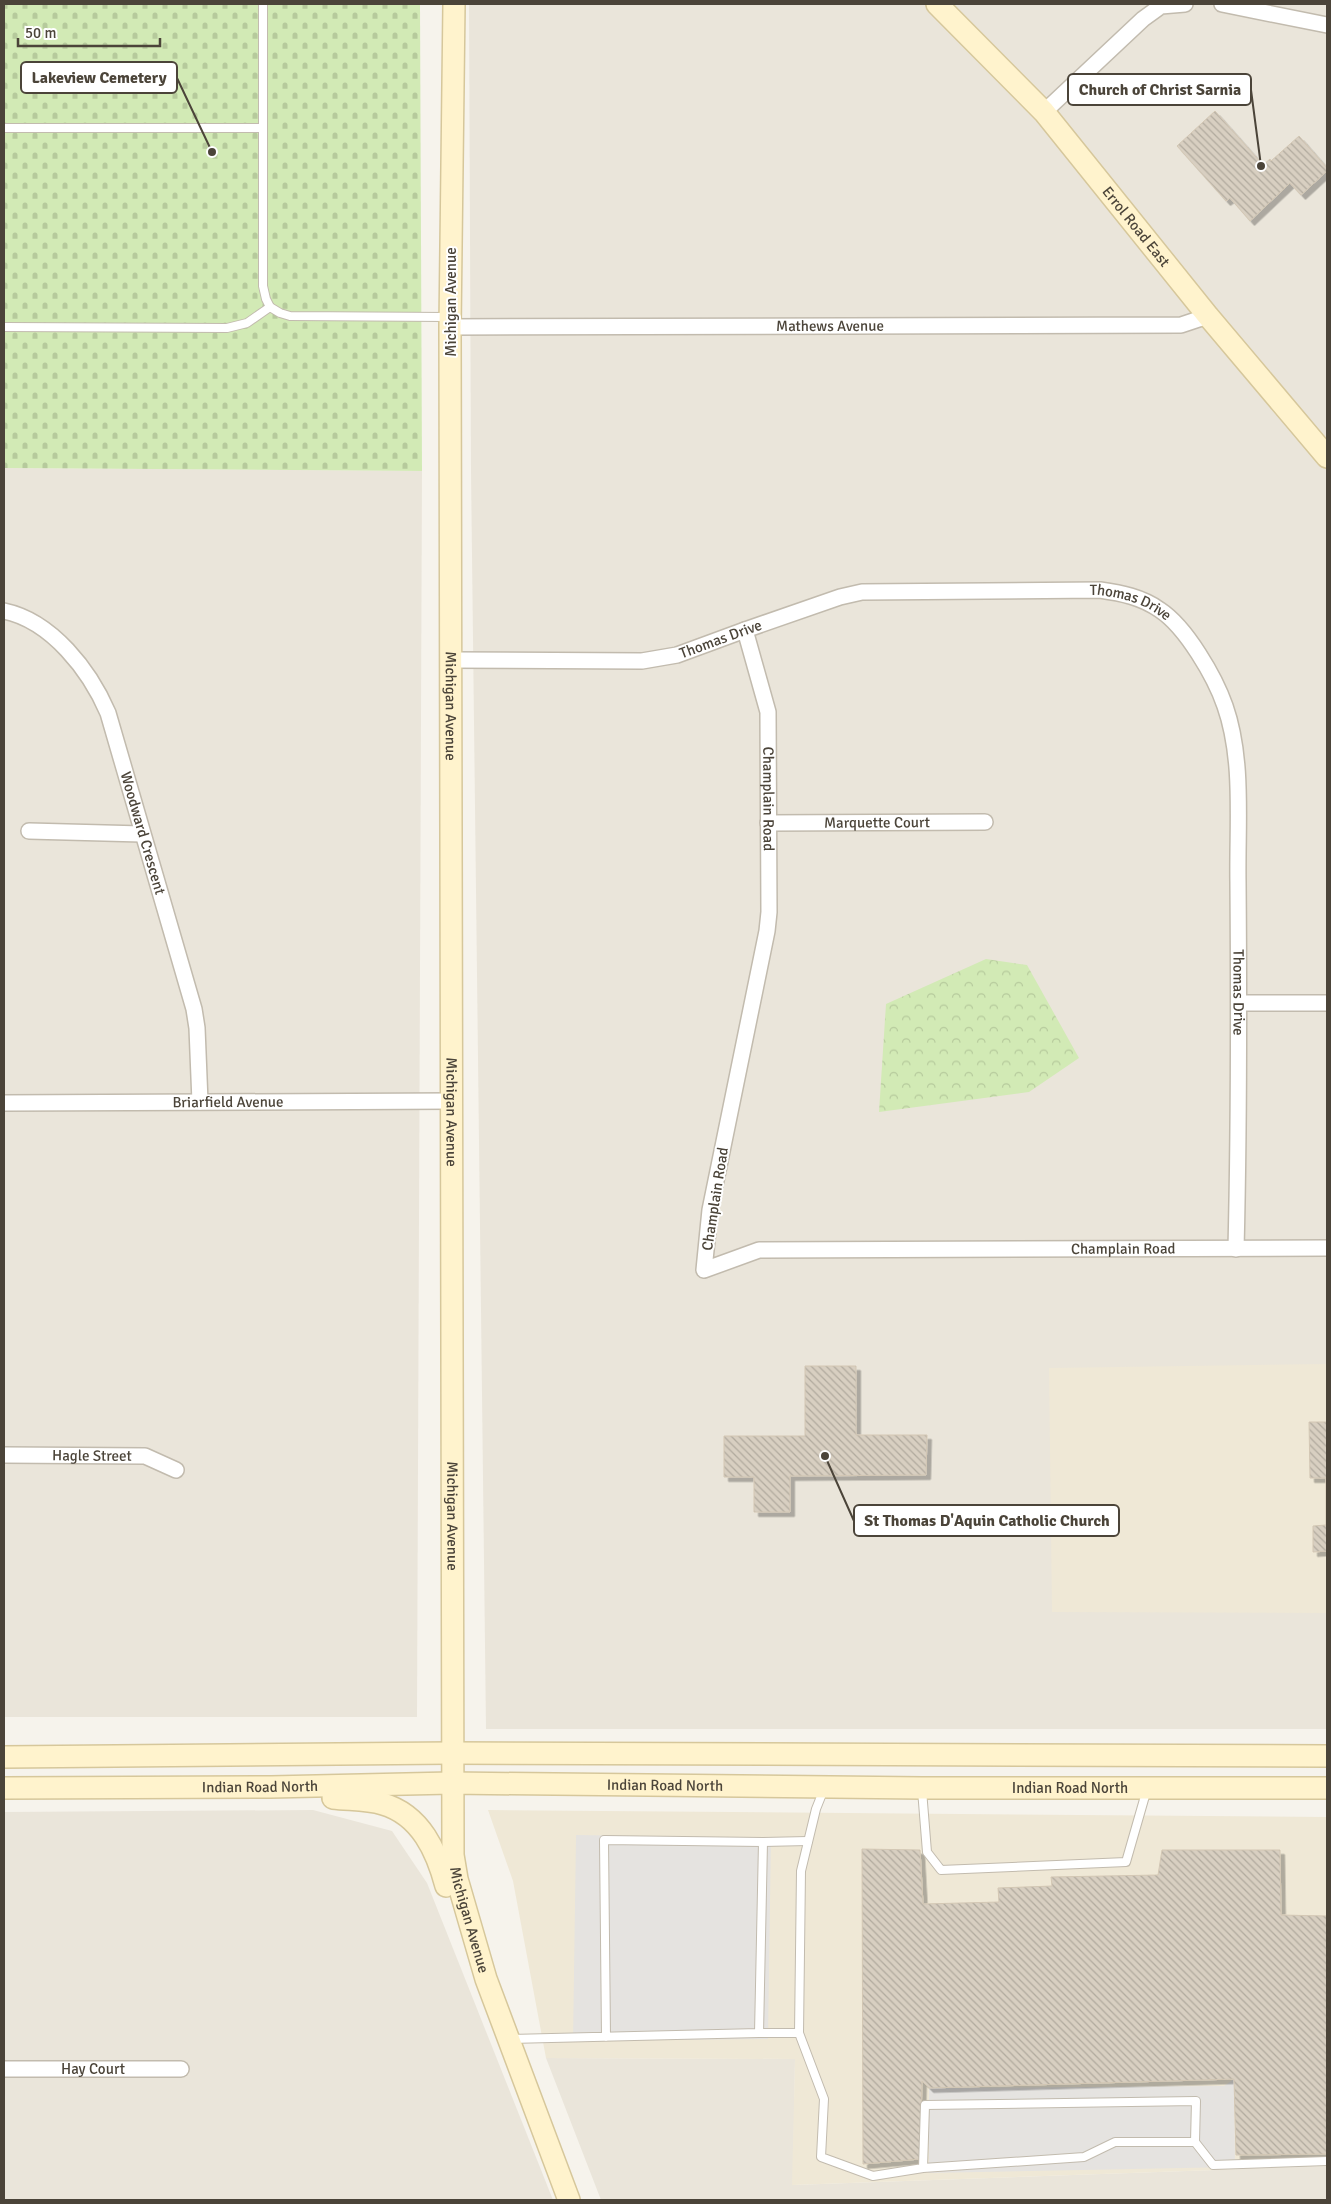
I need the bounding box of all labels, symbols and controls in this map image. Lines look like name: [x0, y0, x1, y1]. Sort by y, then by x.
scale bar: [18, 15, 160, 47]
text: 50 m: [25, 24, 56, 42]
callout: Lakeview Cemetery: [21, 62, 177, 93]
text: Lakeview Cemetery: [31, 68, 167, 88]
callout: Church of Christ Sarnia: [1068, 74, 1251, 105]
text: Church of Christ Sarnia: [1079, 80, 1241, 100]
street label: Errol Road East: [1098, 183, 1174, 270]
street label: Michigan Avenue: [442, 247, 460, 357]
street label: Mathews Avenue: [776, 317, 884, 335]
street label: Thomas Drive: [1090, 581, 1175, 624]
street label: Thomas Drive: [677, 616, 764, 662]
street label: Michigan Avenue: [442, 651, 460, 761]
street label: Champlain Road: [759, 747, 778, 851]
street label: Woodward Crescent: [117, 770, 169, 897]
street label: Marquette Court: [824, 813, 930, 832]
street label: Thomas Drive: [1229, 949, 1248, 1036]
street label: Michigan Avenue: [442, 1057, 461, 1167]
street label: Briarfield Avenue: [172, 1093, 284, 1111]
street label: Champlain Road: [698, 1146, 732, 1252]
street label: Champlain Road: [1071, 1240, 1175, 1258]
street label: Hagle Street: [52, 1446, 132, 1465]
street label: Michigan Avenue: [443, 1461, 461, 1571]
callout: St Thomas D'Aquin Catholic Church: [854, 1505, 1119, 1536]
text: St Thomas D'Aquin Catholic Church: [864, 1511, 1110, 1531]
street label: Indian Road North: [607, 1776, 723, 1795]
street label: Indian Road North: [202, 1777, 318, 1796]
street label: Indian Road North: [1012, 1779, 1128, 1797]
street label: Michigan Avenue: [446, 1866, 493, 1975]
street label: Hay Court: [61, 2060, 125, 2078]

